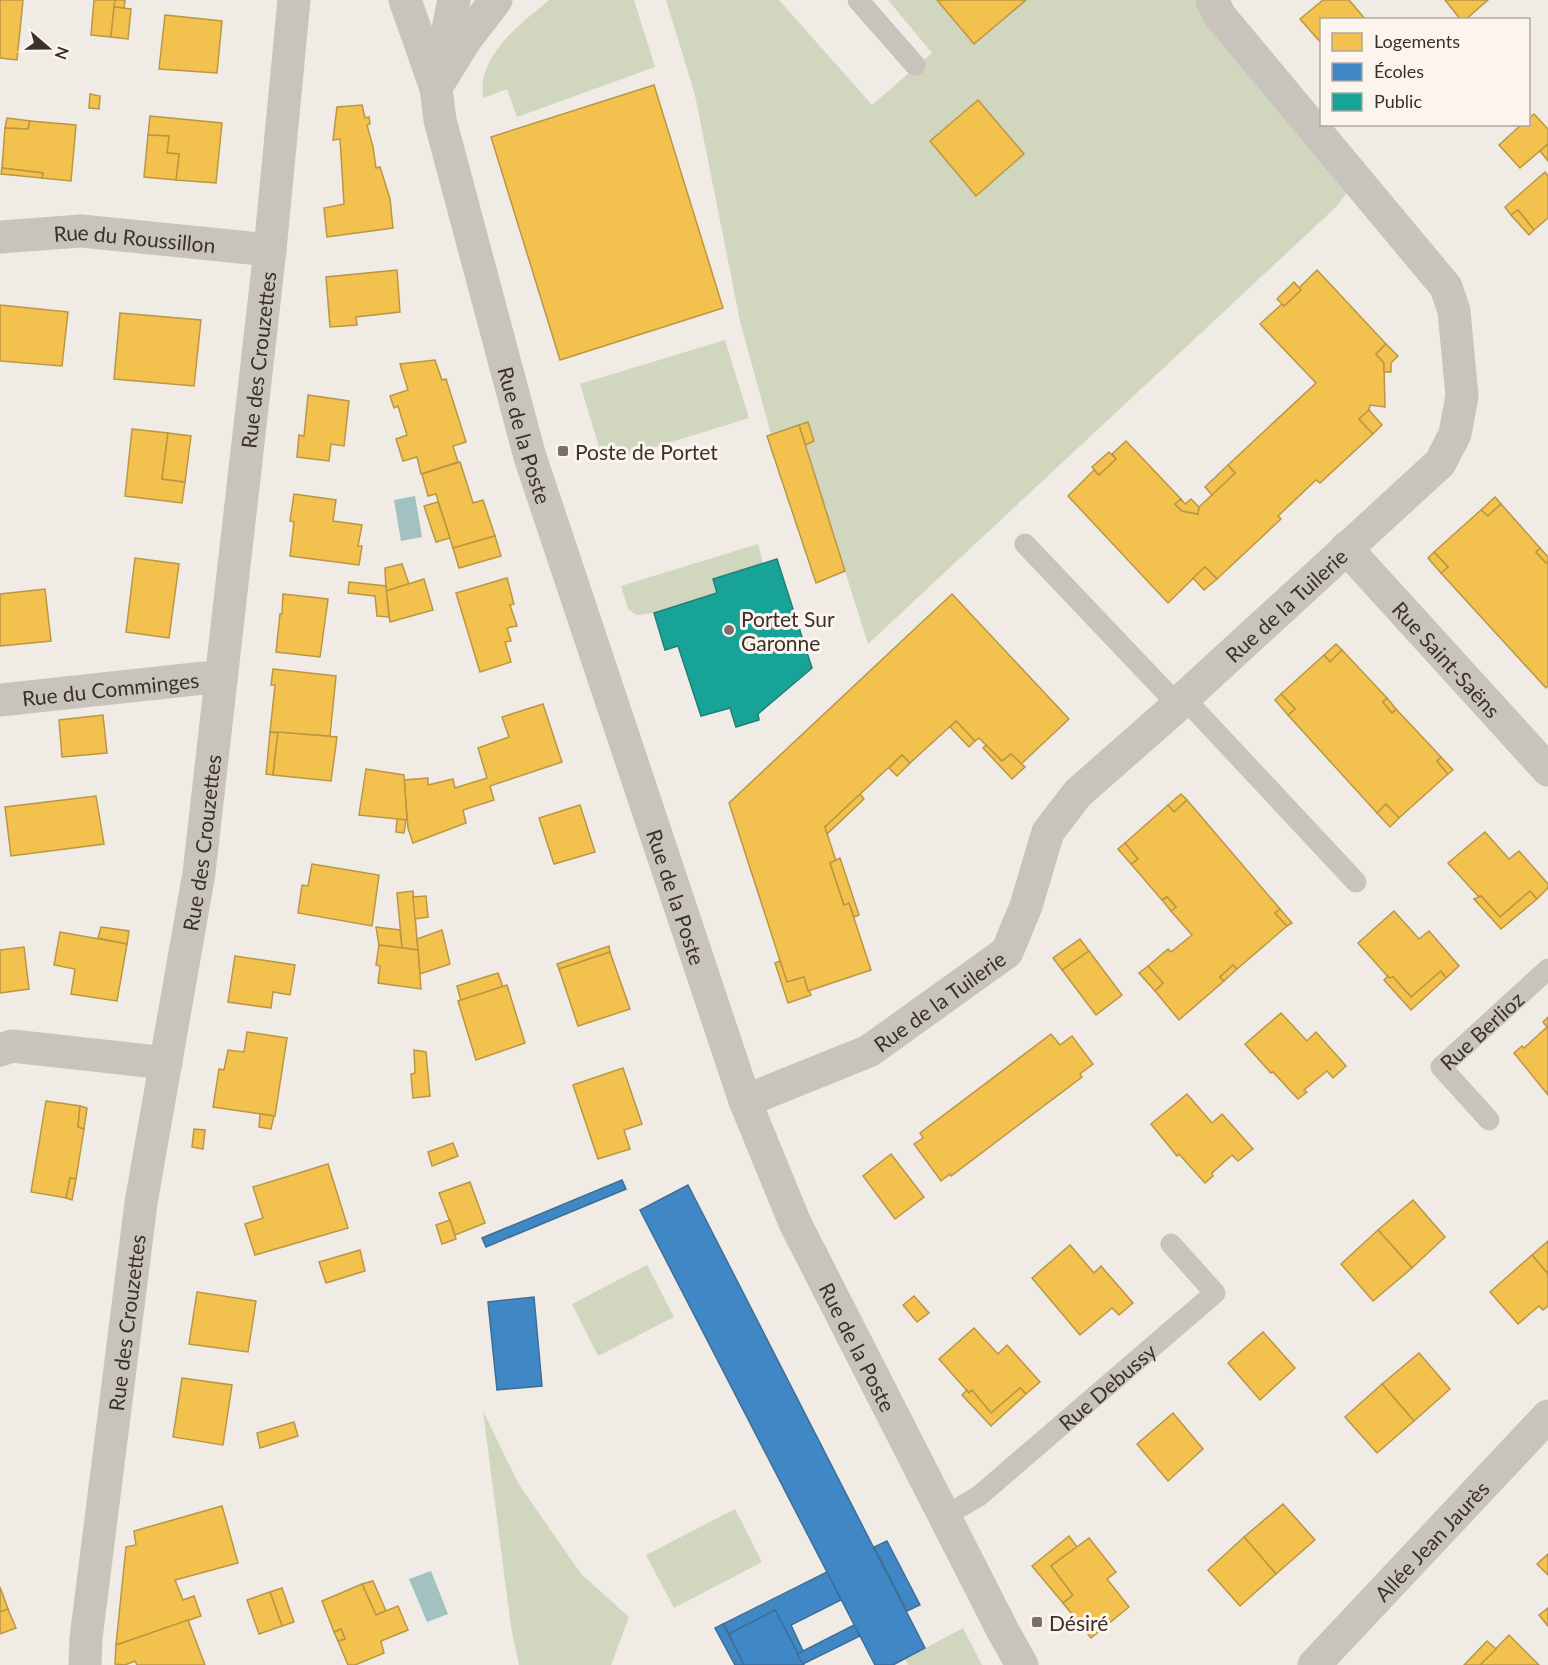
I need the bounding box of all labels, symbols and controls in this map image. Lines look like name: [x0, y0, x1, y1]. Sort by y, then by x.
north arrow: [18, 18, 78, 78]
legend: [1320, 18, 1530, 126]
text: Logements: [1374, 30, 1460, 52]
text: N: [52, 44, 74, 62]
text: Écoles: [1374, 60, 1424, 82]
text: Public: [1374, 90, 1422, 112]
street label: Rue du Roussillon: [53, 218, 217, 257]
street label: Rue des Crouzettes: [235, 270, 280, 450]
street label: Rue de la Poste: [494, 364, 557, 507]
place label: Poste de Portet: [575, 439, 718, 464]
marker: Poste de Portet: [556, 444, 570, 458]
street label: Rue de la Tuilerie: [1220, 543, 1352, 667]
street label: Rue Saint-Saëns: [1388, 596, 1506, 722]
place label: Portet Sur Garonne: [741, 606, 835, 655]
marker: Portet Sur Garonne: [722, 623, 736, 637]
street label: Rue du Comminges: [21, 666, 200, 710]
street label: Rue des Crouzettes: [177, 753, 225, 933]
street label: Rue de la Poste: [643, 826, 711, 968]
street label: Rue de la Tuilerie: [868, 945, 1010, 1056]
street label: Rue Berlioz: [1434, 986, 1528, 1075]
street label: Rue des Crouzettes: [102, 1233, 149, 1412]
street label: Rue de la Poste: [815, 1278, 901, 1415]
street label: Rue Debussy: [1053, 1337, 1161, 1435]
street label: Allée Jean Jaurès: [1369, 1475, 1494, 1606]
place label: Désiré: [1049, 1610, 1108, 1635]
marker: Désiré: [1030, 1615, 1044, 1629]

